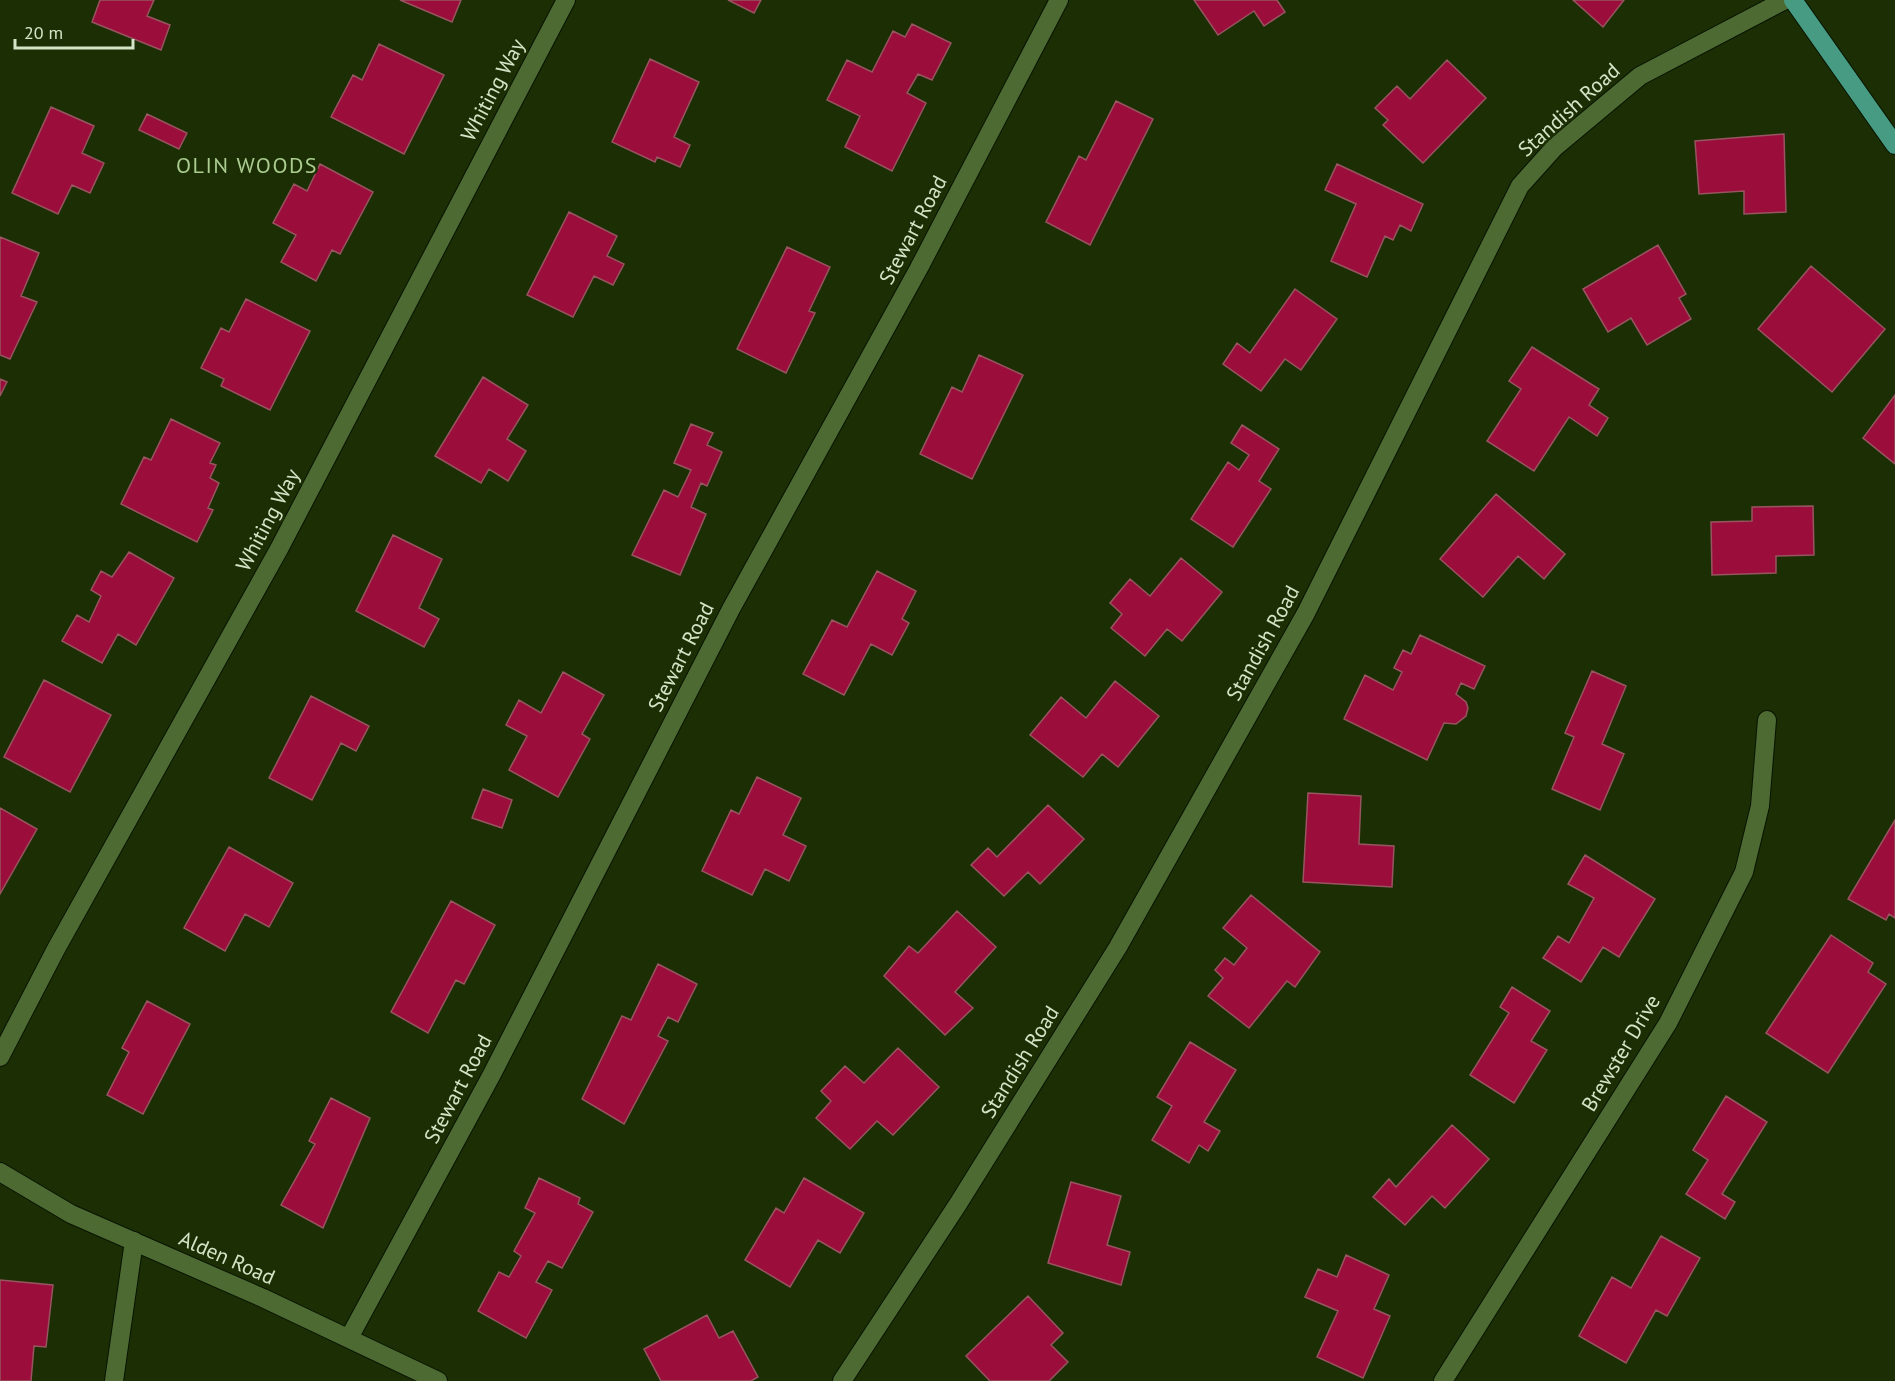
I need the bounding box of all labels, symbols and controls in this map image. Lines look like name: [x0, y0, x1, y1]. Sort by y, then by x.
scale bar: [15, 12, 134, 50]
text: 20 m: [24, 21, 63, 44]
street label: Whiting Way: [454, 34, 531, 146]
street label: Standish Road: [1512, 57, 1625, 162]
district label: OLIN WOODS: [176, 151, 318, 179]
street label: Stewart Road: [873, 171, 952, 289]
street label: Whiting Way: [229, 464, 306, 576]
street label: Standish Road: [1220, 580, 1305, 705]
street label: Stewart Road: [641, 598, 720, 716]
street label: Brewster Drive: [1575, 989, 1666, 1116]
street label: Standish Road: [974, 1001, 1065, 1123]
street label: Stewart Road: [418, 1030, 497, 1148]
street label: Alden Road: [175, 1224, 279, 1291]

